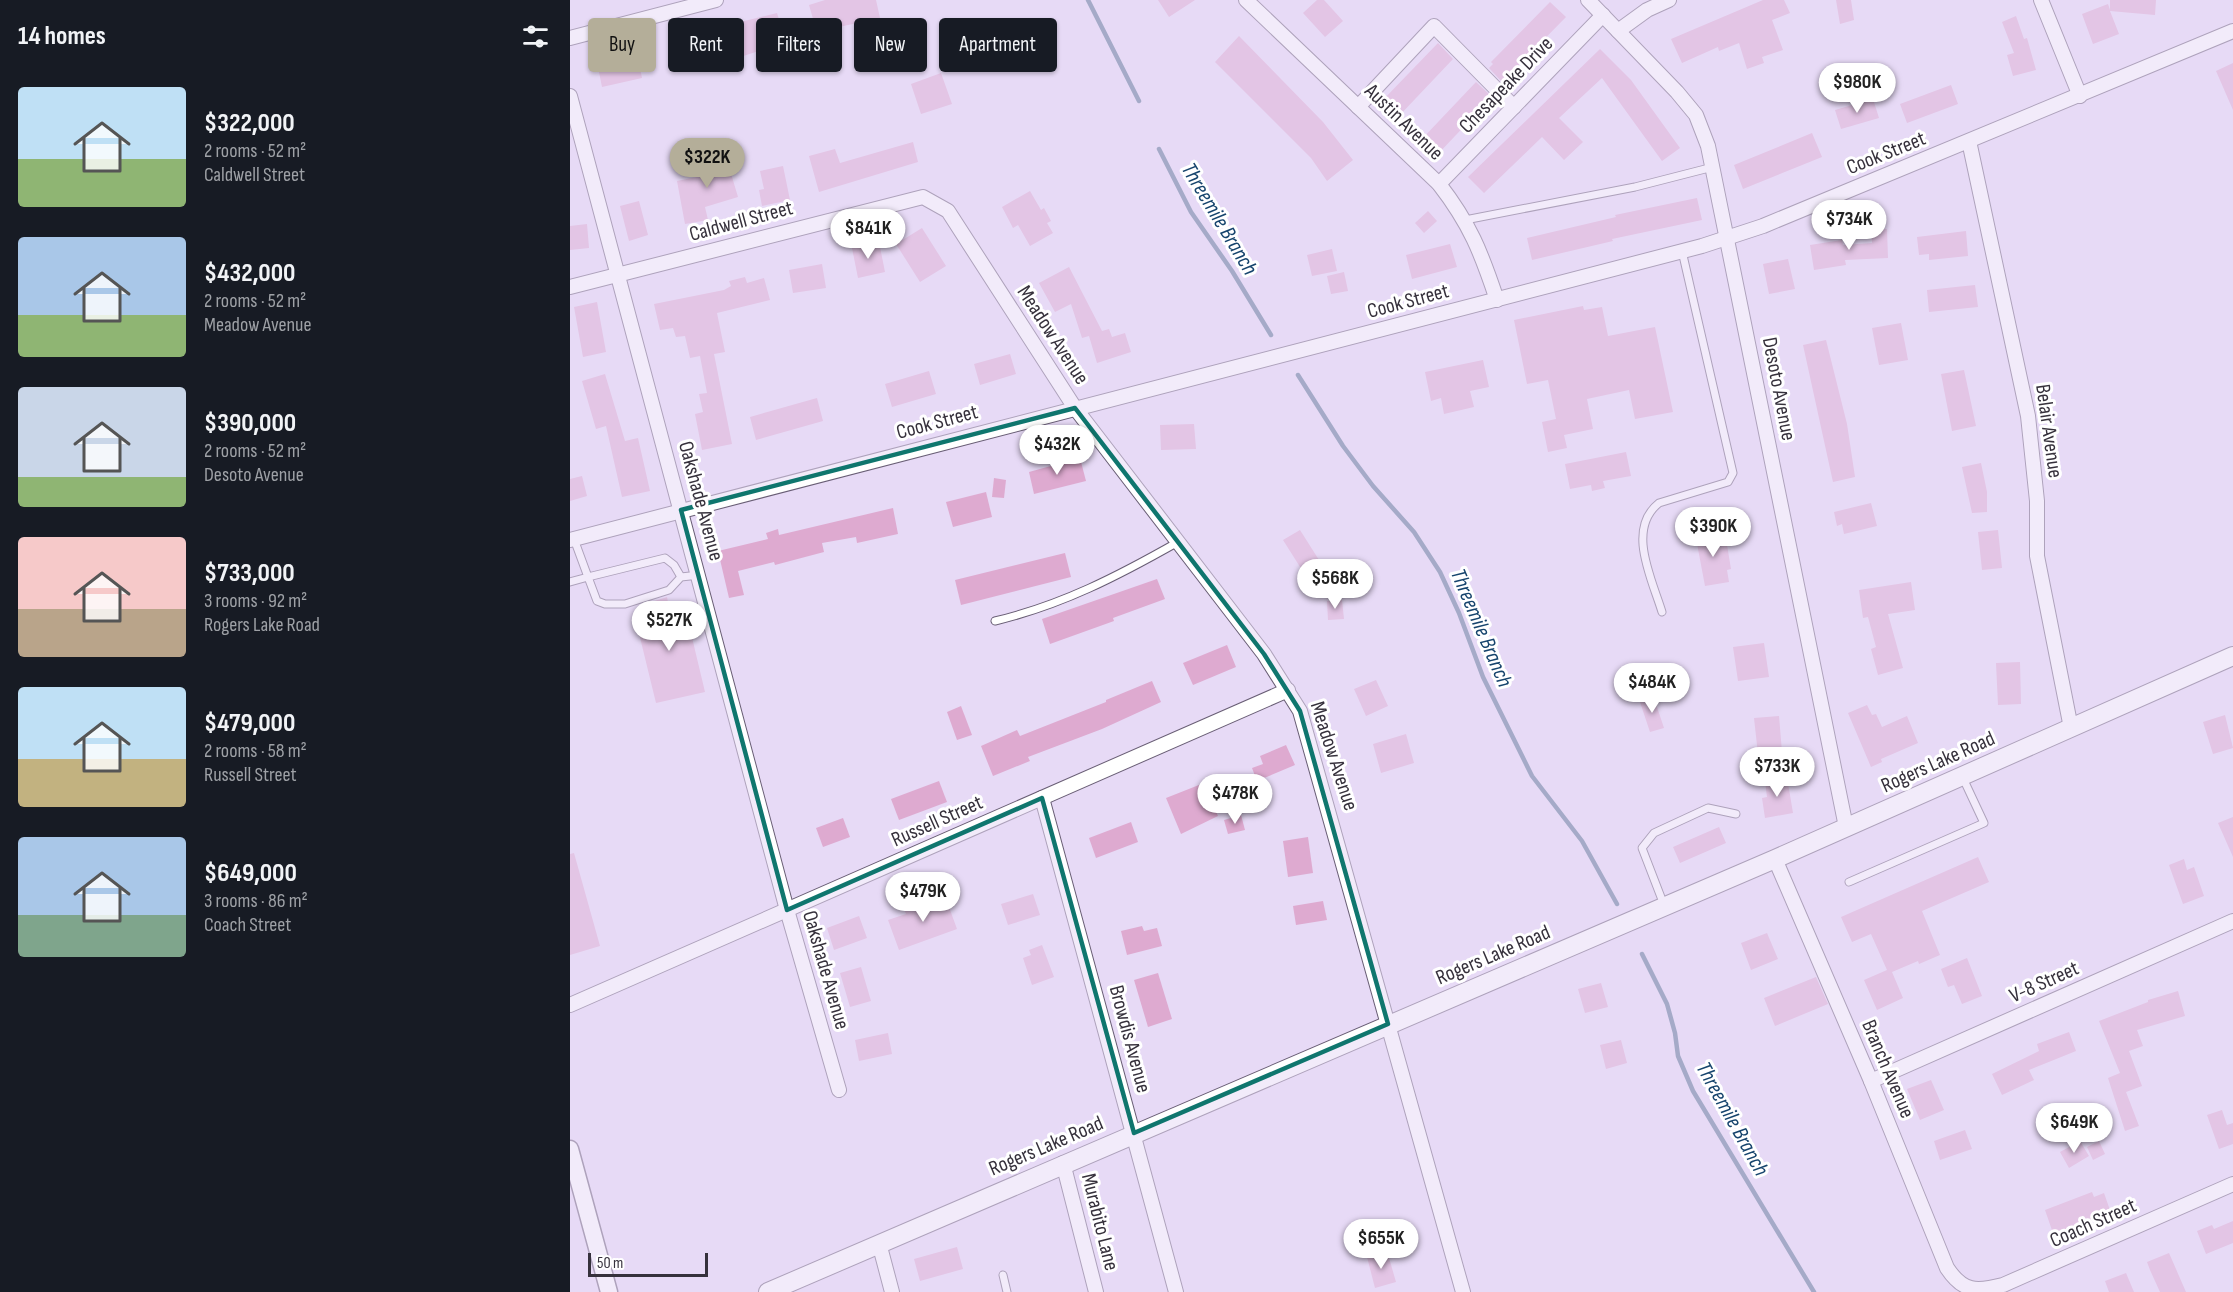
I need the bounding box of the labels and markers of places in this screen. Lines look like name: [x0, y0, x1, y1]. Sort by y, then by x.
pin: $980K: [1815, 63, 1899, 114]
pin: $322K: [665, 138, 749, 189]
pin: $734K: [1807, 200, 1891, 251]
pin: $841K: [826, 209, 910, 260]
pin: $432K: [1015, 425, 1099, 476]
pin: $390K: [1671, 507, 1755, 558]
pin: $568K: [1293, 559, 1377, 610]
pin: $527K: [627, 601, 711, 652]
pin: $484K: [1610, 663, 1694, 714]
pin: $733K: [1735, 747, 1819, 798]
pin: $478K: [1193, 774, 1277, 825]
pin: $479K: [881, 872, 965, 923]
pin: $649K: [2032, 1103, 2116, 1154]
pin: $655K: [1339, 1219, 1423, 1270]

